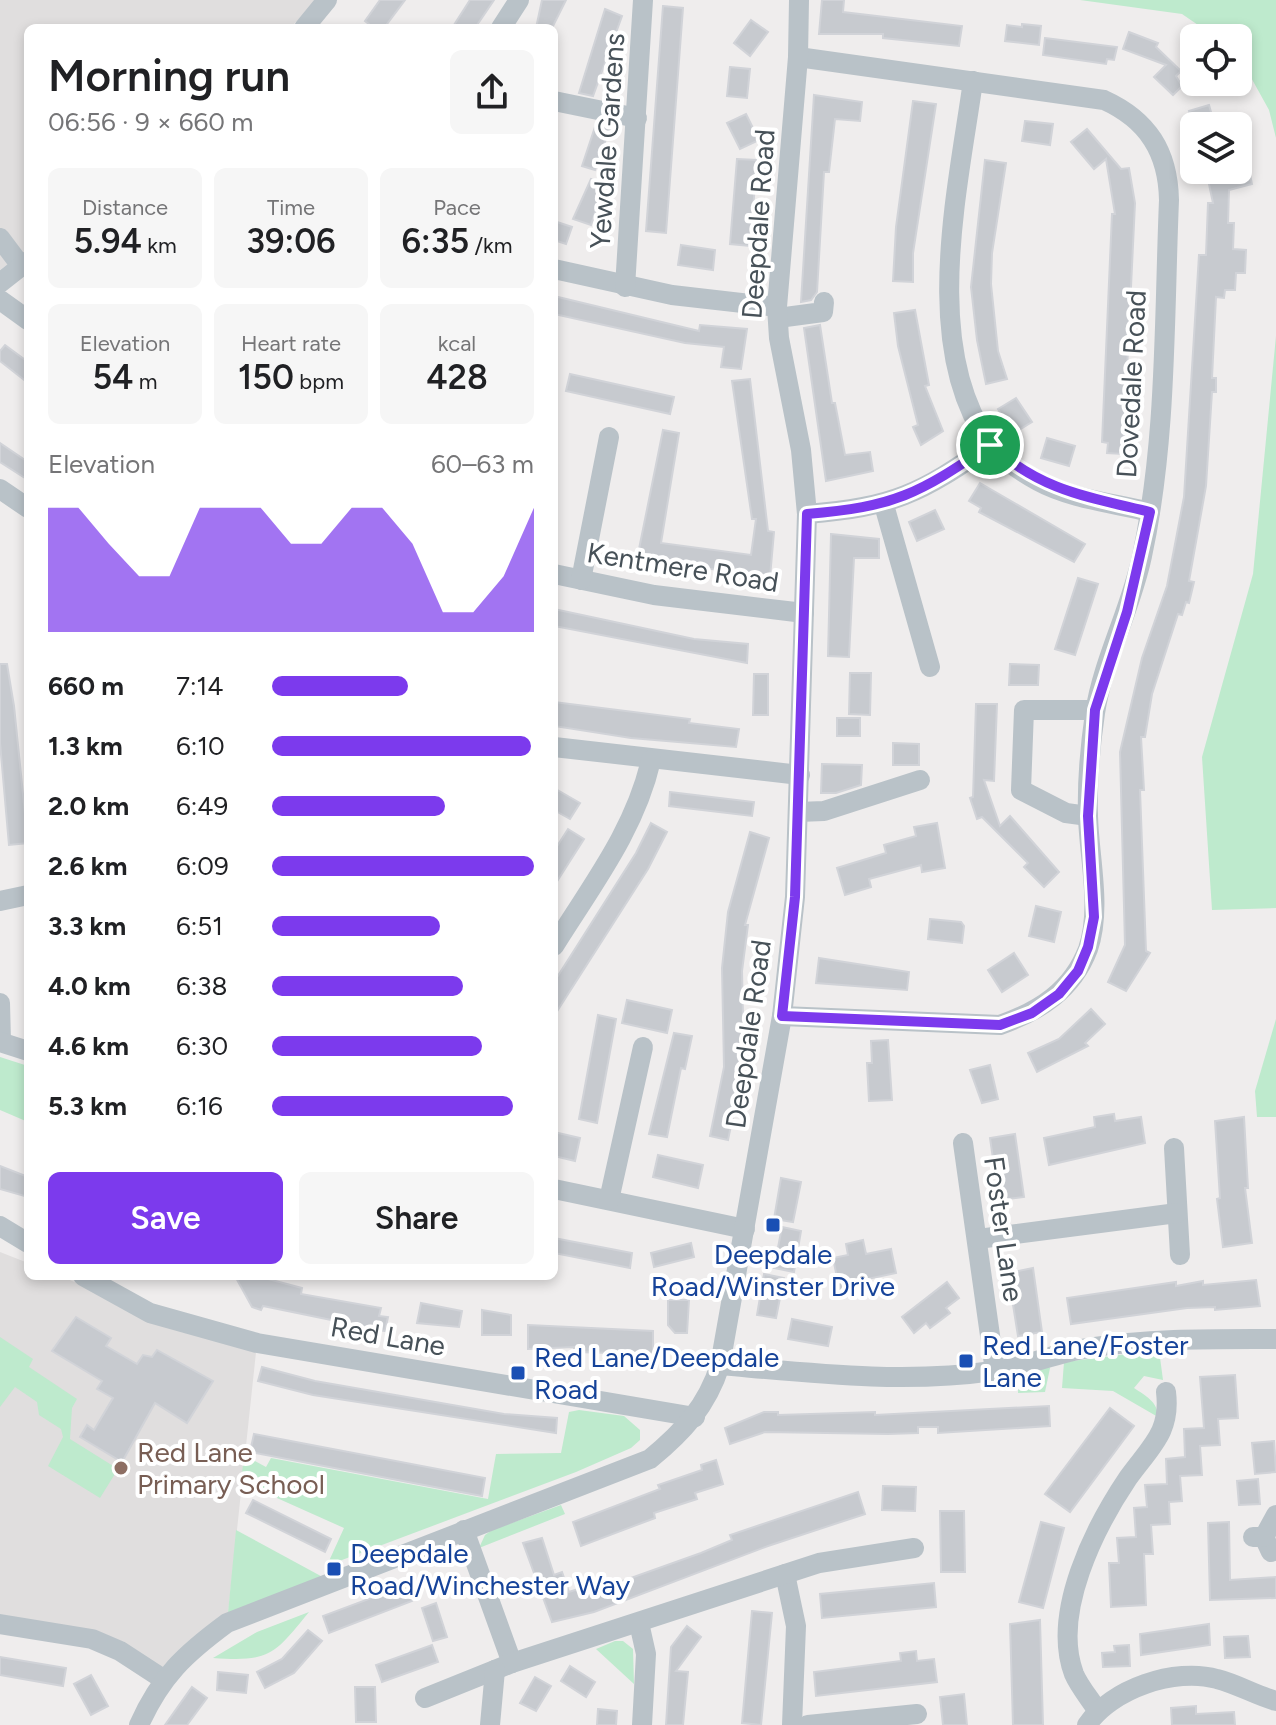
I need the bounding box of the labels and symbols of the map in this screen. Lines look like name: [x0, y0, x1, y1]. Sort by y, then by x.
street label: Yewdale Gardens: [583, 32, 631, 250]
street label: Deepdale Road: [734, 128, 782, 320]
street label: Dovedale Road: [1109, 289, 1153, 479]
pin: [956, 411, 1024, 479]
street label: Kentmere Road: [585, 535, 781, 599]
street label: Deepdale Road: [718, 938, 778, 1130]
street label: Foster Lane: [977, 1154, 1031, 1304]
marker: Deepdale Road/Winster Drive: [764, 1216, 782, 1234]
place label: Deepdale Road/Winster Drive: [651, 1237, 895, 1303]
street label: Red Lane: [328, 1309, 448, 1363]
place label: Red Lane/Foster Lane: [982, 1328, 1189, 1394]
place label: Red Lane/Deepdale Road: [534, 1340, 779, 1406]
marker: Red Lane/Foster Lane: [957, 1352, 975, 1370]
marker: Red Lane/Deepdale Road: [509, 1364, 527, 1382]
place label: Red Lane Primary School: [137, 1435, 325, 1501]
marker: Red Lane Primary School: [112, 1459, 130, 1477]
place label: Deepdale Road/Winchester Way: [350, 1536, 630, 1602]
marker: Deepdale Road/Winchester Way: [325, 1560, 343, 1578]

